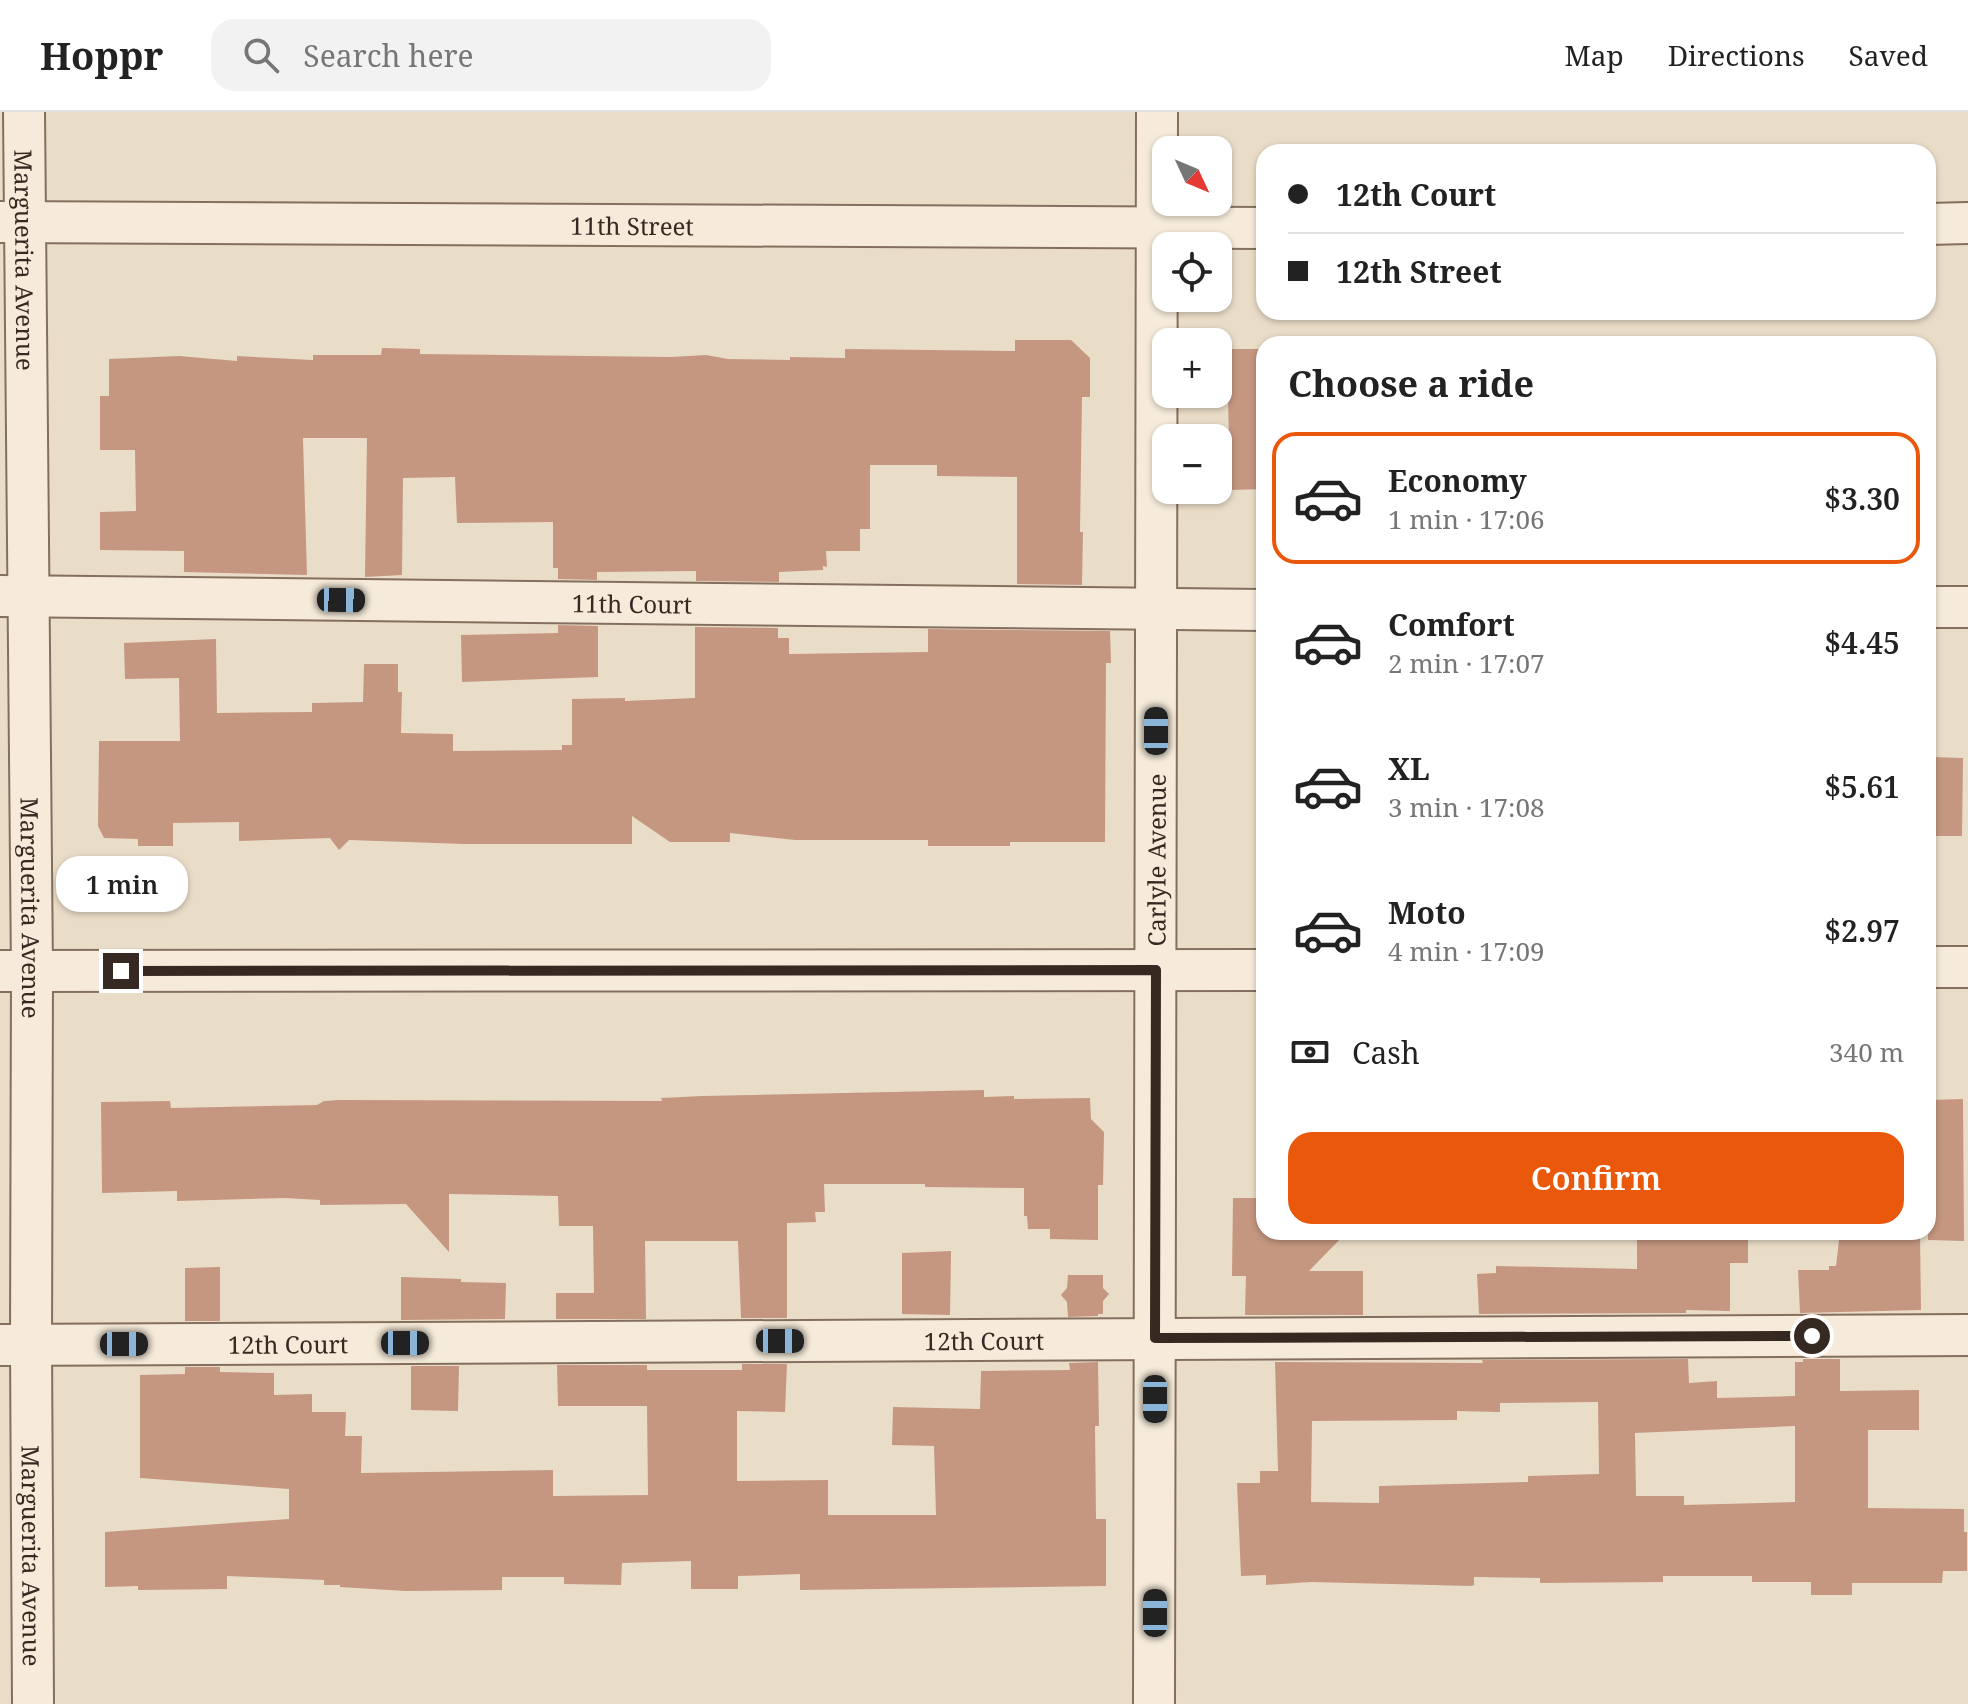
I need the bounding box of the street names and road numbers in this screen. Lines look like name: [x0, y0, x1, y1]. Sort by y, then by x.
street label: Marguerita Avenue: [8, 149, 43, 371]
street label: 11th Street: [570, 208, 694, 242]
street label: 11th Court: [572, 586, 692, 620]
street label: Carlyle Avenue: [1139, 773, 1172, 947]
street label: Marguerita Avenue: [14, 797, 49, 1019]
street label: 12th Court: [924, 1323, 1044, 1357]
street label: 12th Court: [228, 1327, 348, 1360]
street label: Marguerita Avenue: [15, 1445, 49, 1667]

